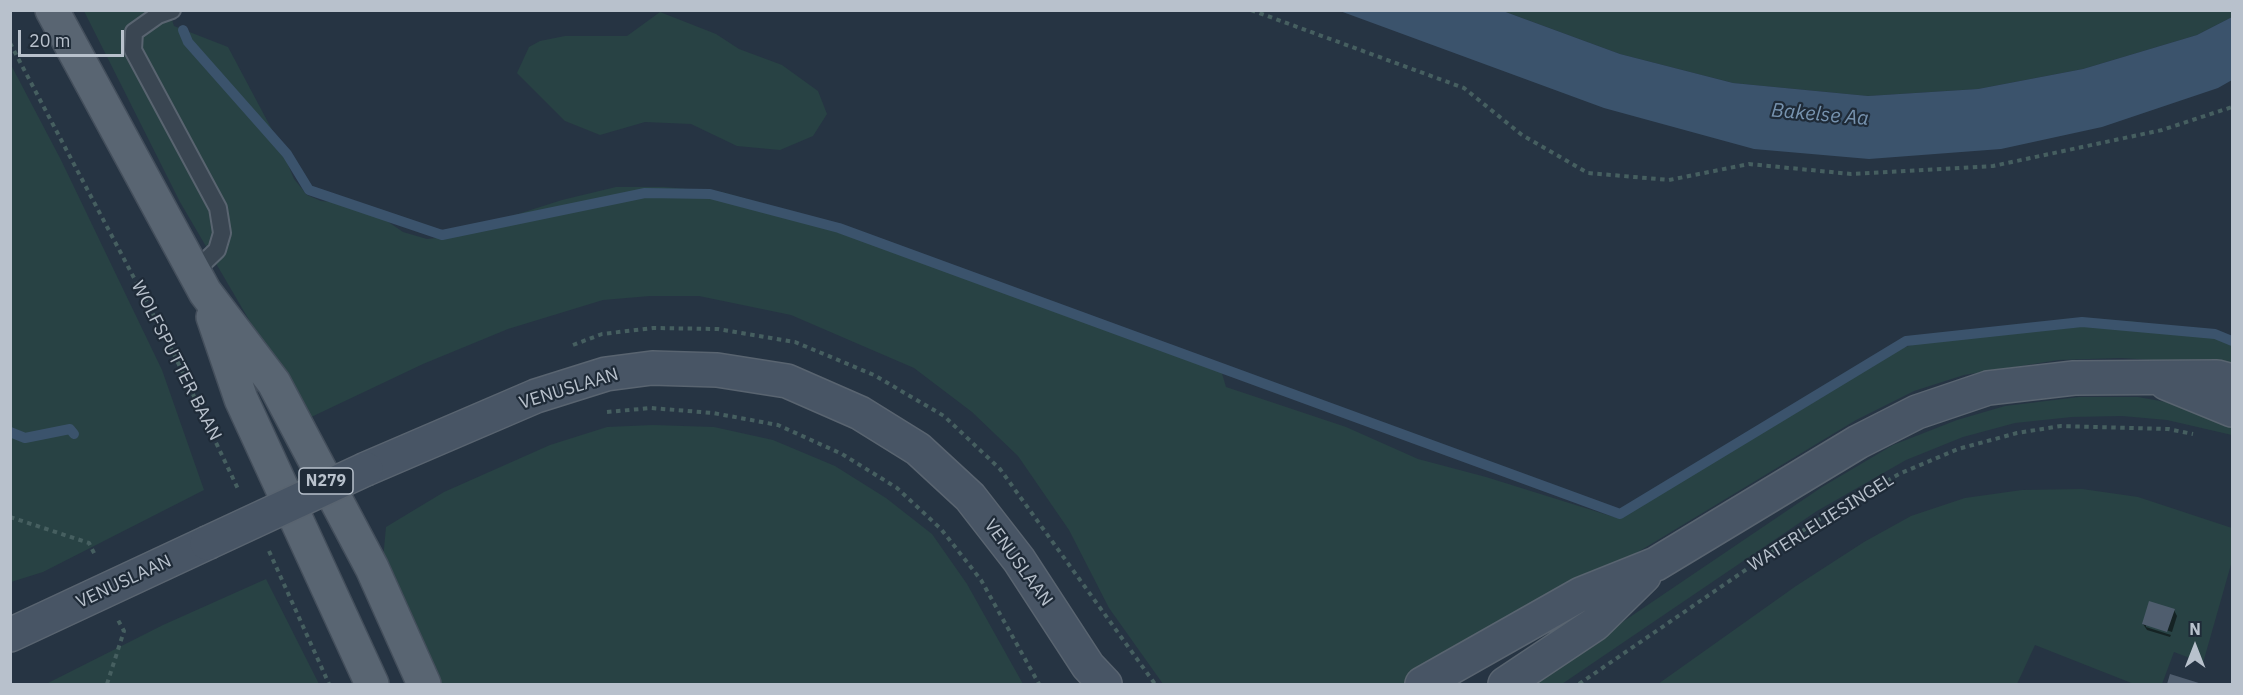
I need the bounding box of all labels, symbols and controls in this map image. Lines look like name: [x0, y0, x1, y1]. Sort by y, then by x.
scale bar: [21, 18, 128, 56]
text: 20 m: [29, 29, 71, 52]
water label: Bakelse Aa: [1770, 99, 1870, 131]
street label: WOLFSPUTTER BAAN: [126, 278, 226, 444]
street label: VENUSLAAN: [517, 364, 621, 414]
road number: N279: [299, 468, 353, 494]
street label: WATERLELIESINGEL: [1744, 470, 1898, 576]
street label: VENUSLAAN: [979, 515, 1057, 611]
street label: VENUSLAAN: [73, 551, 175, 613]
north arrow: [2165, 617, 2225, 677]
text: N: [2189, 619, 2201, 639]

